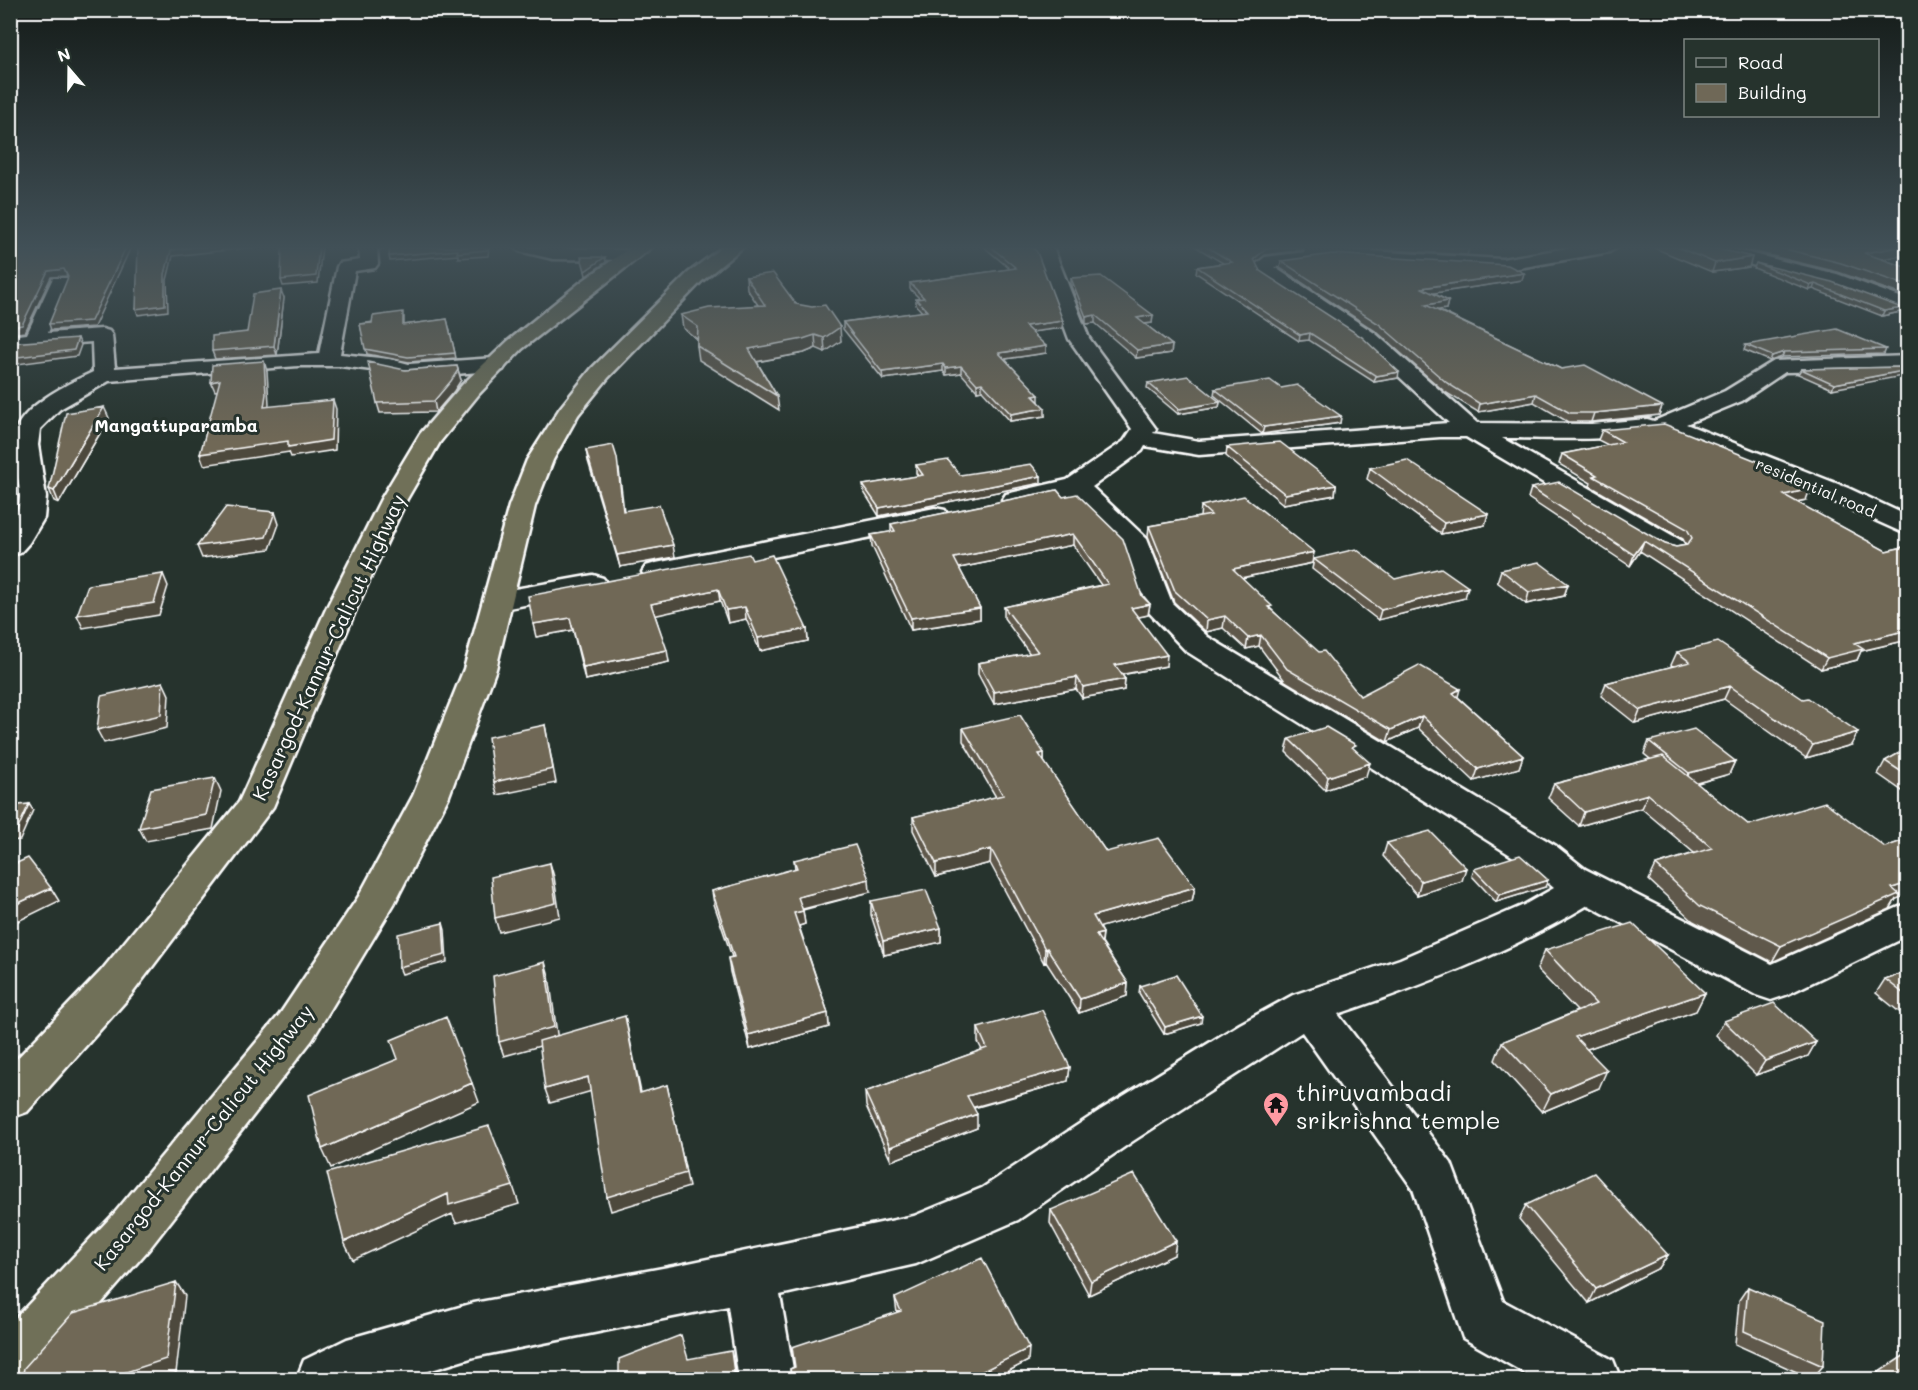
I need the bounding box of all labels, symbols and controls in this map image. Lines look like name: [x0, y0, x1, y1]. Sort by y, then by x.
north arrow: [39, 39, 99, 99]
legend: [1684, 39, 1879, 117]
text: N: [54, 42, 73, 66]
text: Road: [1738, 50, 1783, 74]
text: Building: [1738, 80, 1806, 104]
district label: Mangattuparamba: [94, 413, 258, 437]
street label: residential road: [1753, 452, 1879, 522]
street label: Kasargod-Kannur-Calicut Highway: [245, 490, 411, 804]
street label: Kasargod-Kannur-Calicut Highway: [87, 999, 319, 1275]
place label: thiruvambadi srikrishna temple: [1296, 1076, 1501, 1135]
temple icon: thiruvambadi srikrishna temple: [1261, 1090, 1291, 1128]

